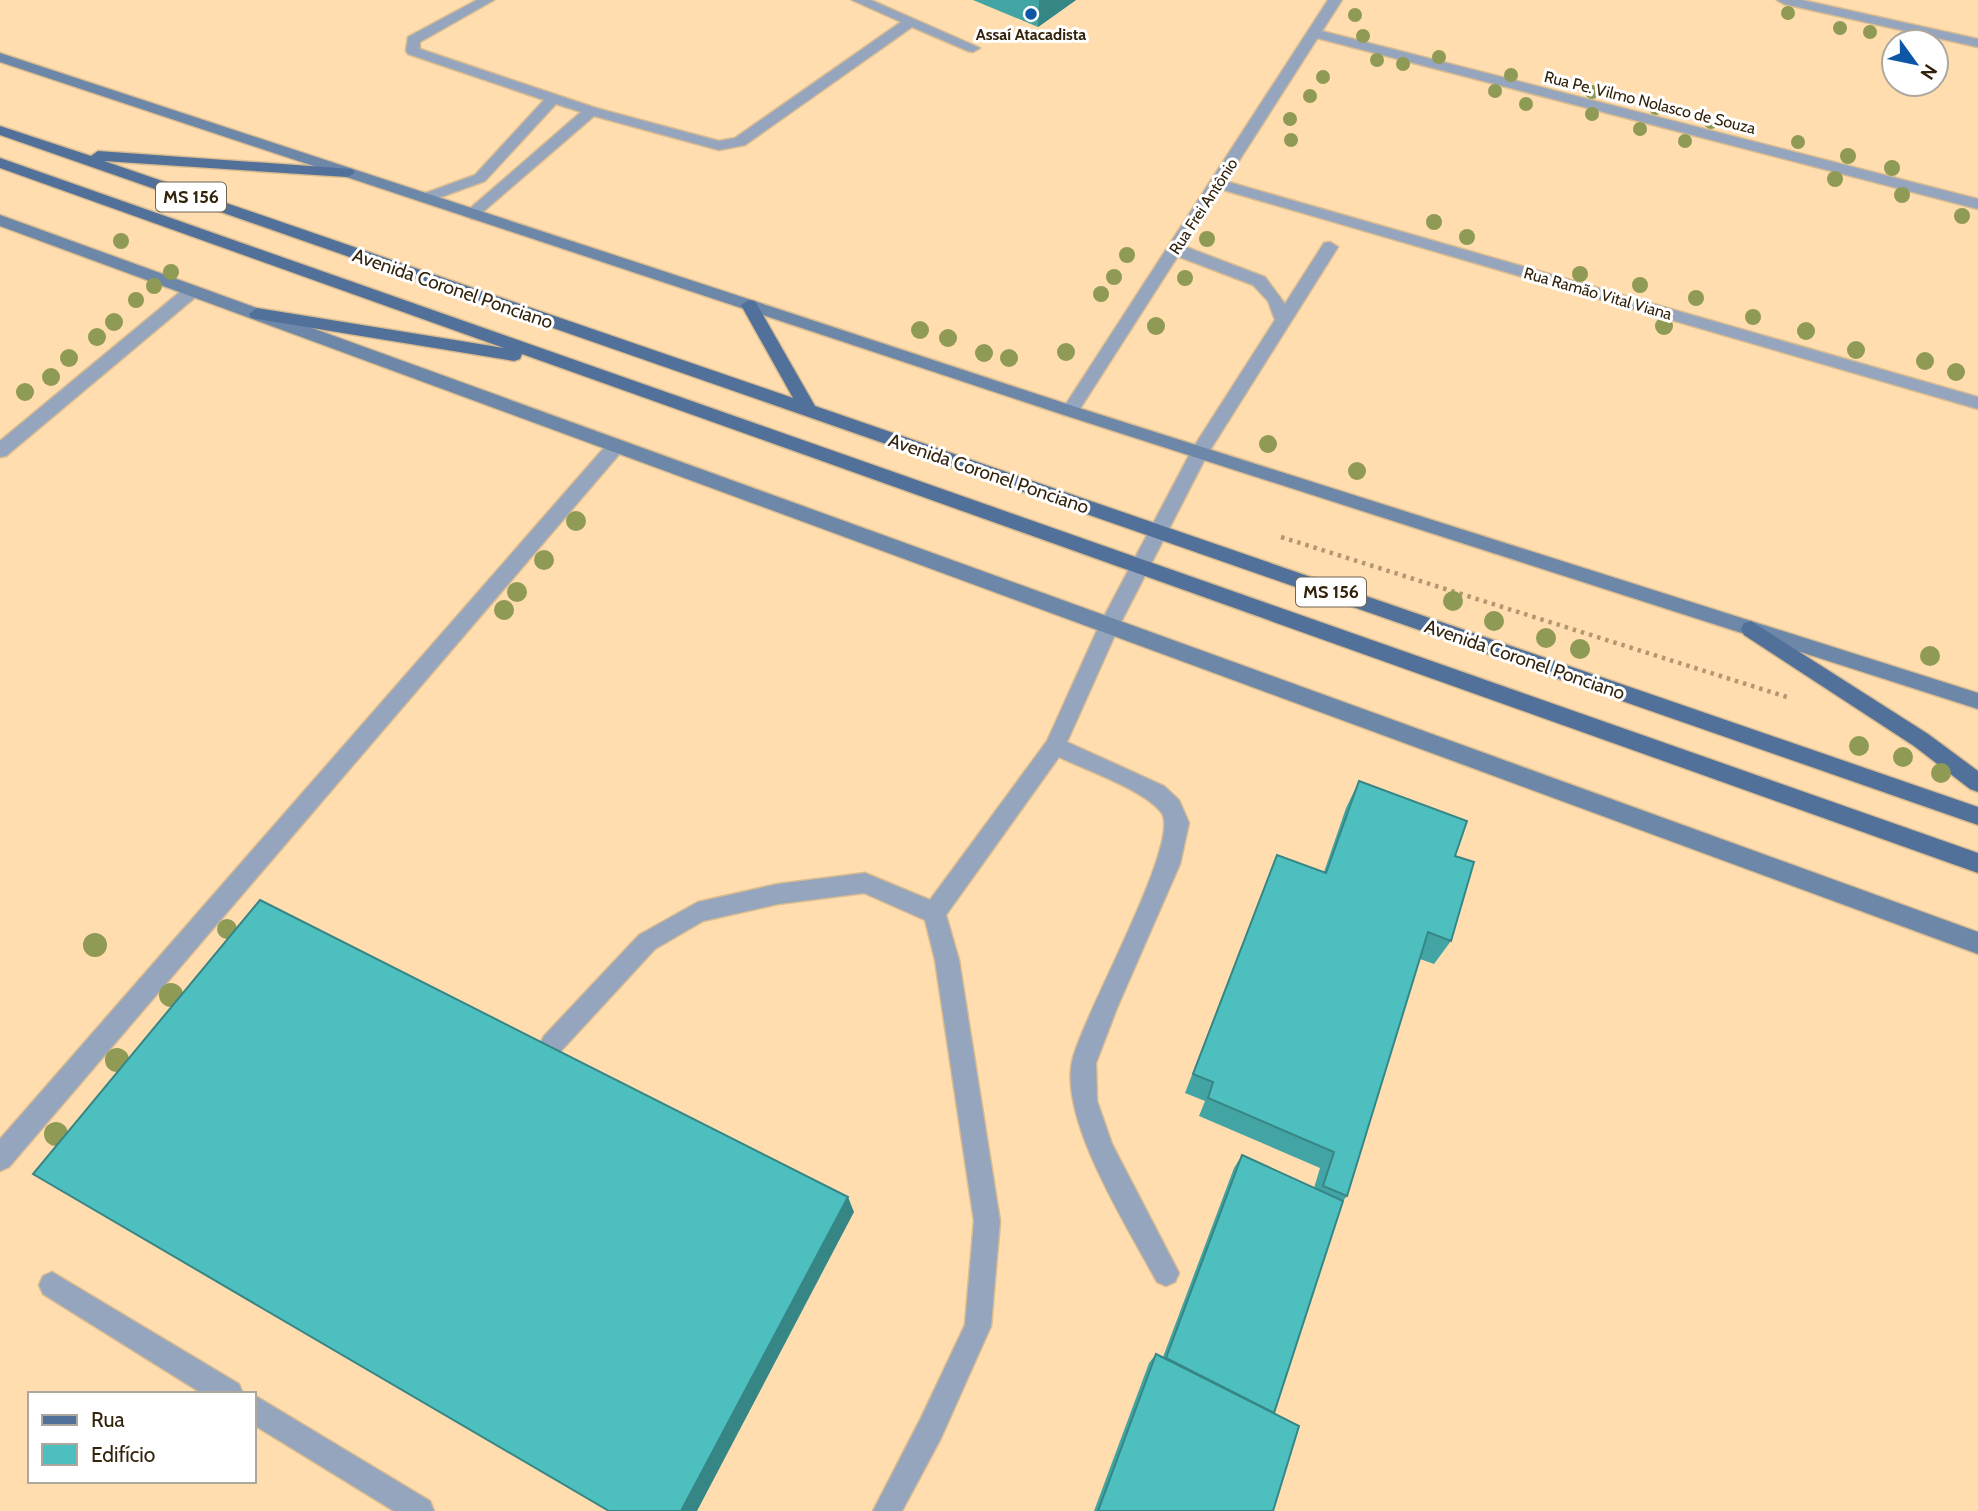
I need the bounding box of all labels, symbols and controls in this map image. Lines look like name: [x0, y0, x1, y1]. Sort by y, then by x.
marker: Assaí Atacadista: [1023, 6, 1039, 22]
place label: Assaí Atacadista: [976, 25, 1086, 44]
north arrow: [1880, 28, 1950, 98]
text: N: [1916, 60, 1942, 84]
street label: Rua Pe. Vilmo Nolasco de Souza: [1542, 67, 1758, 138]
street label: Rua Frei Antônio: [1165, 155, 1242, 258]
road number: MS 156: [156, 182, 226, 212]
street label: Avenida Coronel Ponciano: [350, 243, 556, 334]
street label: Rua Ramão Vital Viana: [1522, 263, 1674, 324]
street label: Avenida Coronel Ponciano: [886, 428, 1092, 519]
road number: MS 156: [1296, 578, 1366, 606]
street label: Avenida Coronel Ponciano: [1422, 614, 1628, 705]
legend: [28, 1392, 256, 1483]
text: Rua: [91, 1407, 125, 1432]
text: Edifício: [91, 1442, 155, 1467]

